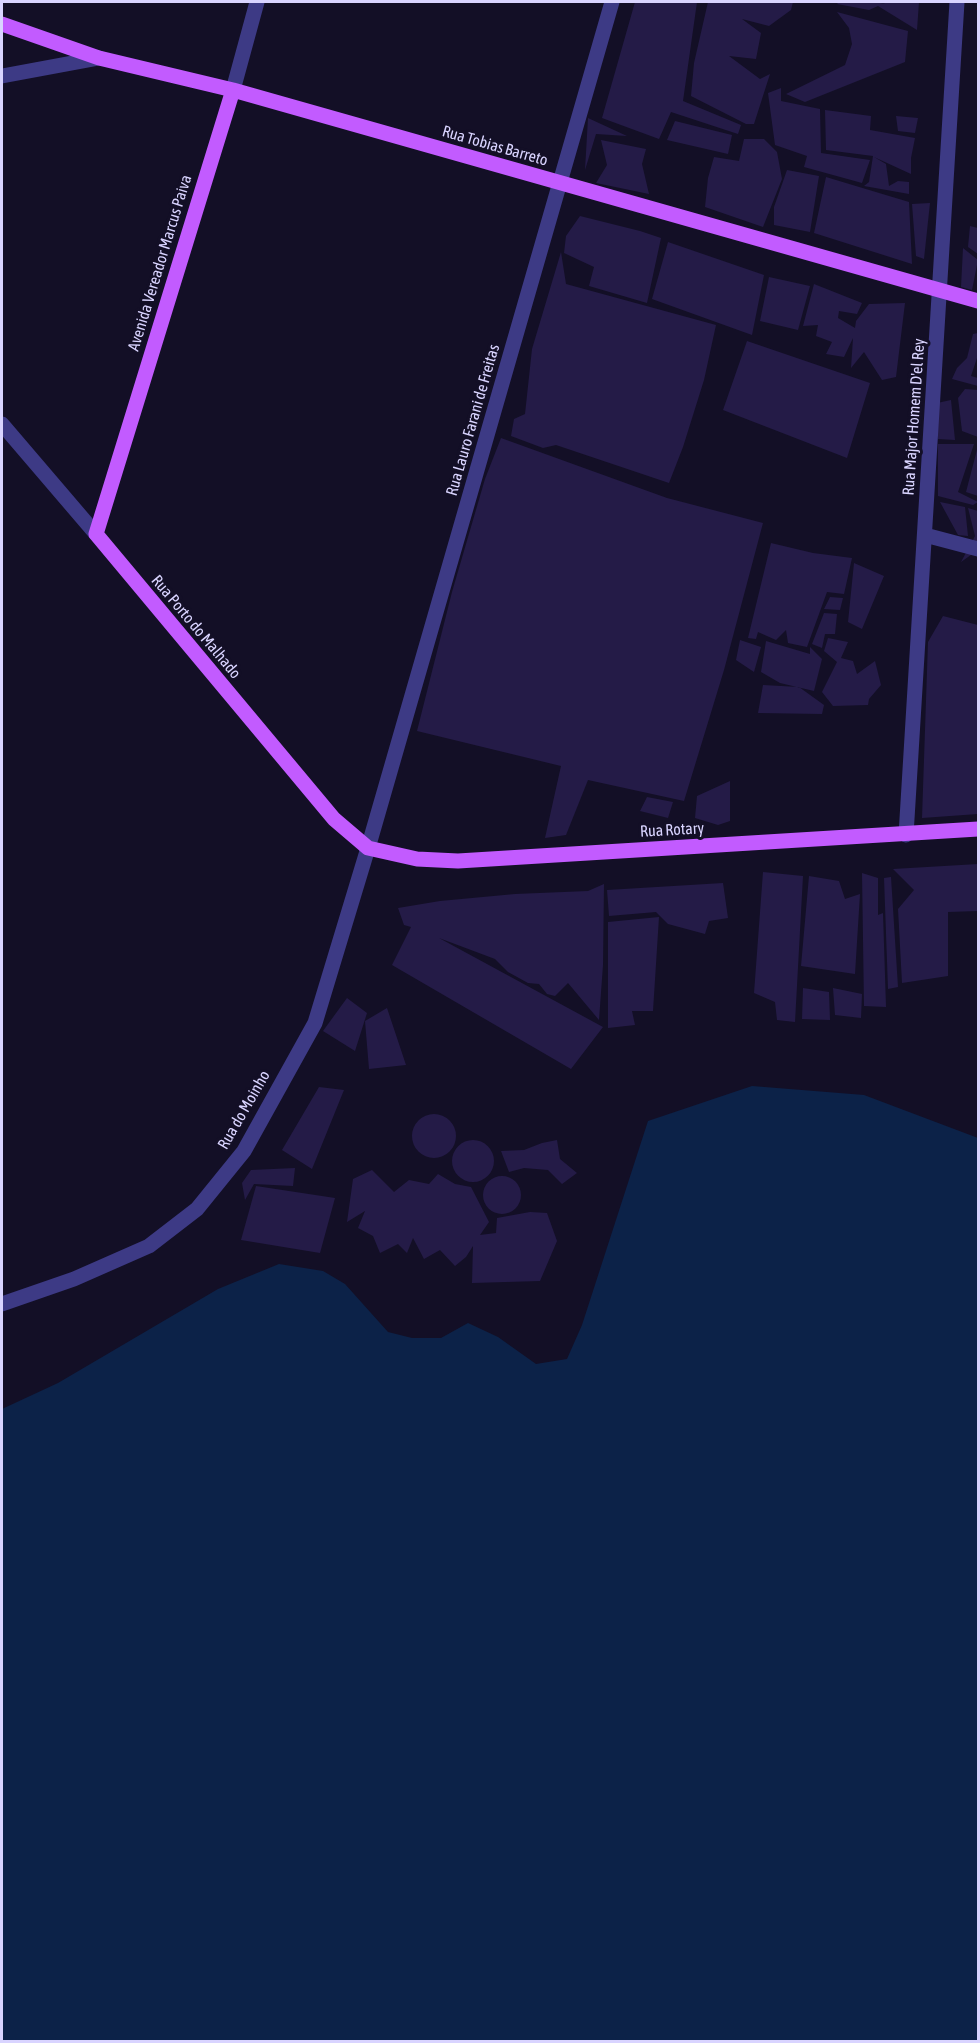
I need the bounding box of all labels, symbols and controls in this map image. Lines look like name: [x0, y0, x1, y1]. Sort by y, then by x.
street label: Rua Tobias Barreto: [440, 122, 550, 170]
street label: Avenida Vereador Marcus Paiva: [124, 173, 196, 353]
street label: Rua Major Homem D'el Rey: [899, 338, 929, 496]
street label: Rua Lauro Farani de Freitas: [442, 342, 504, 498]
street label: Rua Porto do Malhado: [147, 571, 245, 683]
street label: Rua Rotary: [639, 819, 705, 841]
street label: Rua do Moinho: [214, 1067, 274, 1153]

